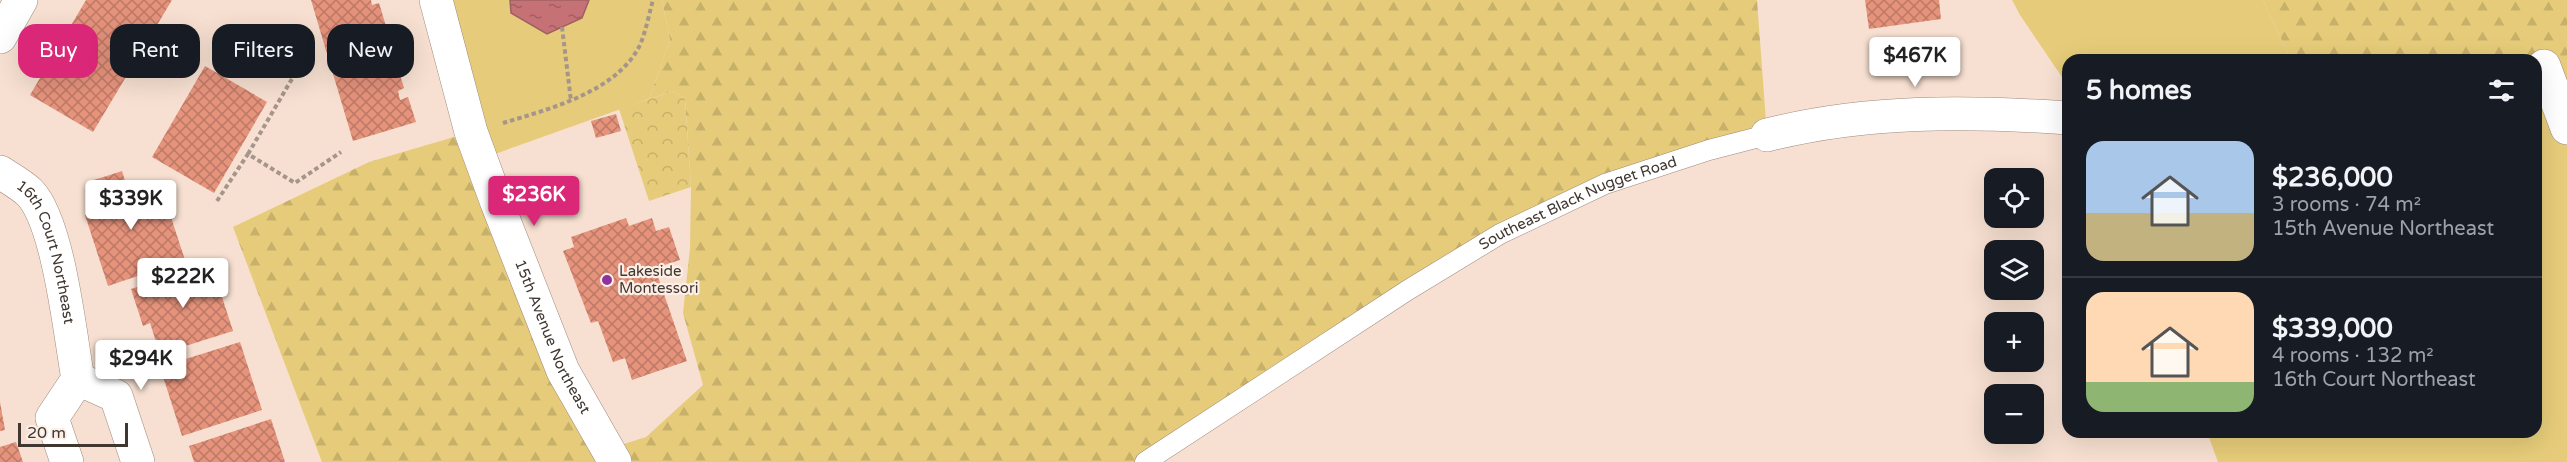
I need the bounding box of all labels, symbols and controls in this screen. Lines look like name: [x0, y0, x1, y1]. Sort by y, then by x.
chip: Buy: [18, 24, 98, 78]
chip: Rent: [110, 24, 200, 78]
chip: Filters: [212, 24, 315, 78]
chip: New: [327, 24, 414, 78]
pin: $467K: [1873, 37, 1957, 88]
text: $467K: [1883, 44, 1947, 68]
icon: filters: [2485, 74, 2518, 107]
text: 5 homes: [2086, 75, 2192, 106]
street label: Southeast Black Nugget Road: [1476, 152, 1679, 254]
text: $236,000: [2272, 162, 2393, 193]
icon: home: [2134, 165, 2206, 237]
map controls: [1984, 168, 2044, 444]
button: locate: [1984, 168, 2044, 228]
street label: 16th Court Northeast: [13, 176, 78, 326]
pin: $236K: [492, 176, 576, 227]
pin: $339K: [89, 180, 173, 231]
text: $236K: [502, 183, 566, 207]
text: $339K: [99, 187, 163, 211]
text: 3 rooms · 74 m²: [2272, 193, 2421, 217]
text: 15th Avenue Northeast: [2272, 217, 2494, 241]
button: layers: [1984, 240, 2044, 300]
street label: 15th Avenue Northeast: [511, 257, 595, 417]
pin: $222K: [141, 258, 225, 309]
place label: Lakeside Montessori: [619, 262, 698, 297]
text: $222K: [151, 265, 215, 289]
marker: Lakeside Montessori: [600, 273, 614, 287]
button: +: [1984, 312, 2044, 372]
text: $339,000: [2272, 313, 2393, 344]
icon: home: [2134, 316, 2206, 388]
pin: $294K: [99, 340, 183, 391]
text: 4 rooms · 132 m²: [2272, 344, 2434, 368]
text: $294K: [109, 347, 173, 371]
text: 16th Court Northeast: [2272, 368, 2476, 392]
button: −: [1984, 384, 2044, 444]
scale bar: [18, 420, 128, 448]
text: 20 m: [27, 423, 66, 443]

